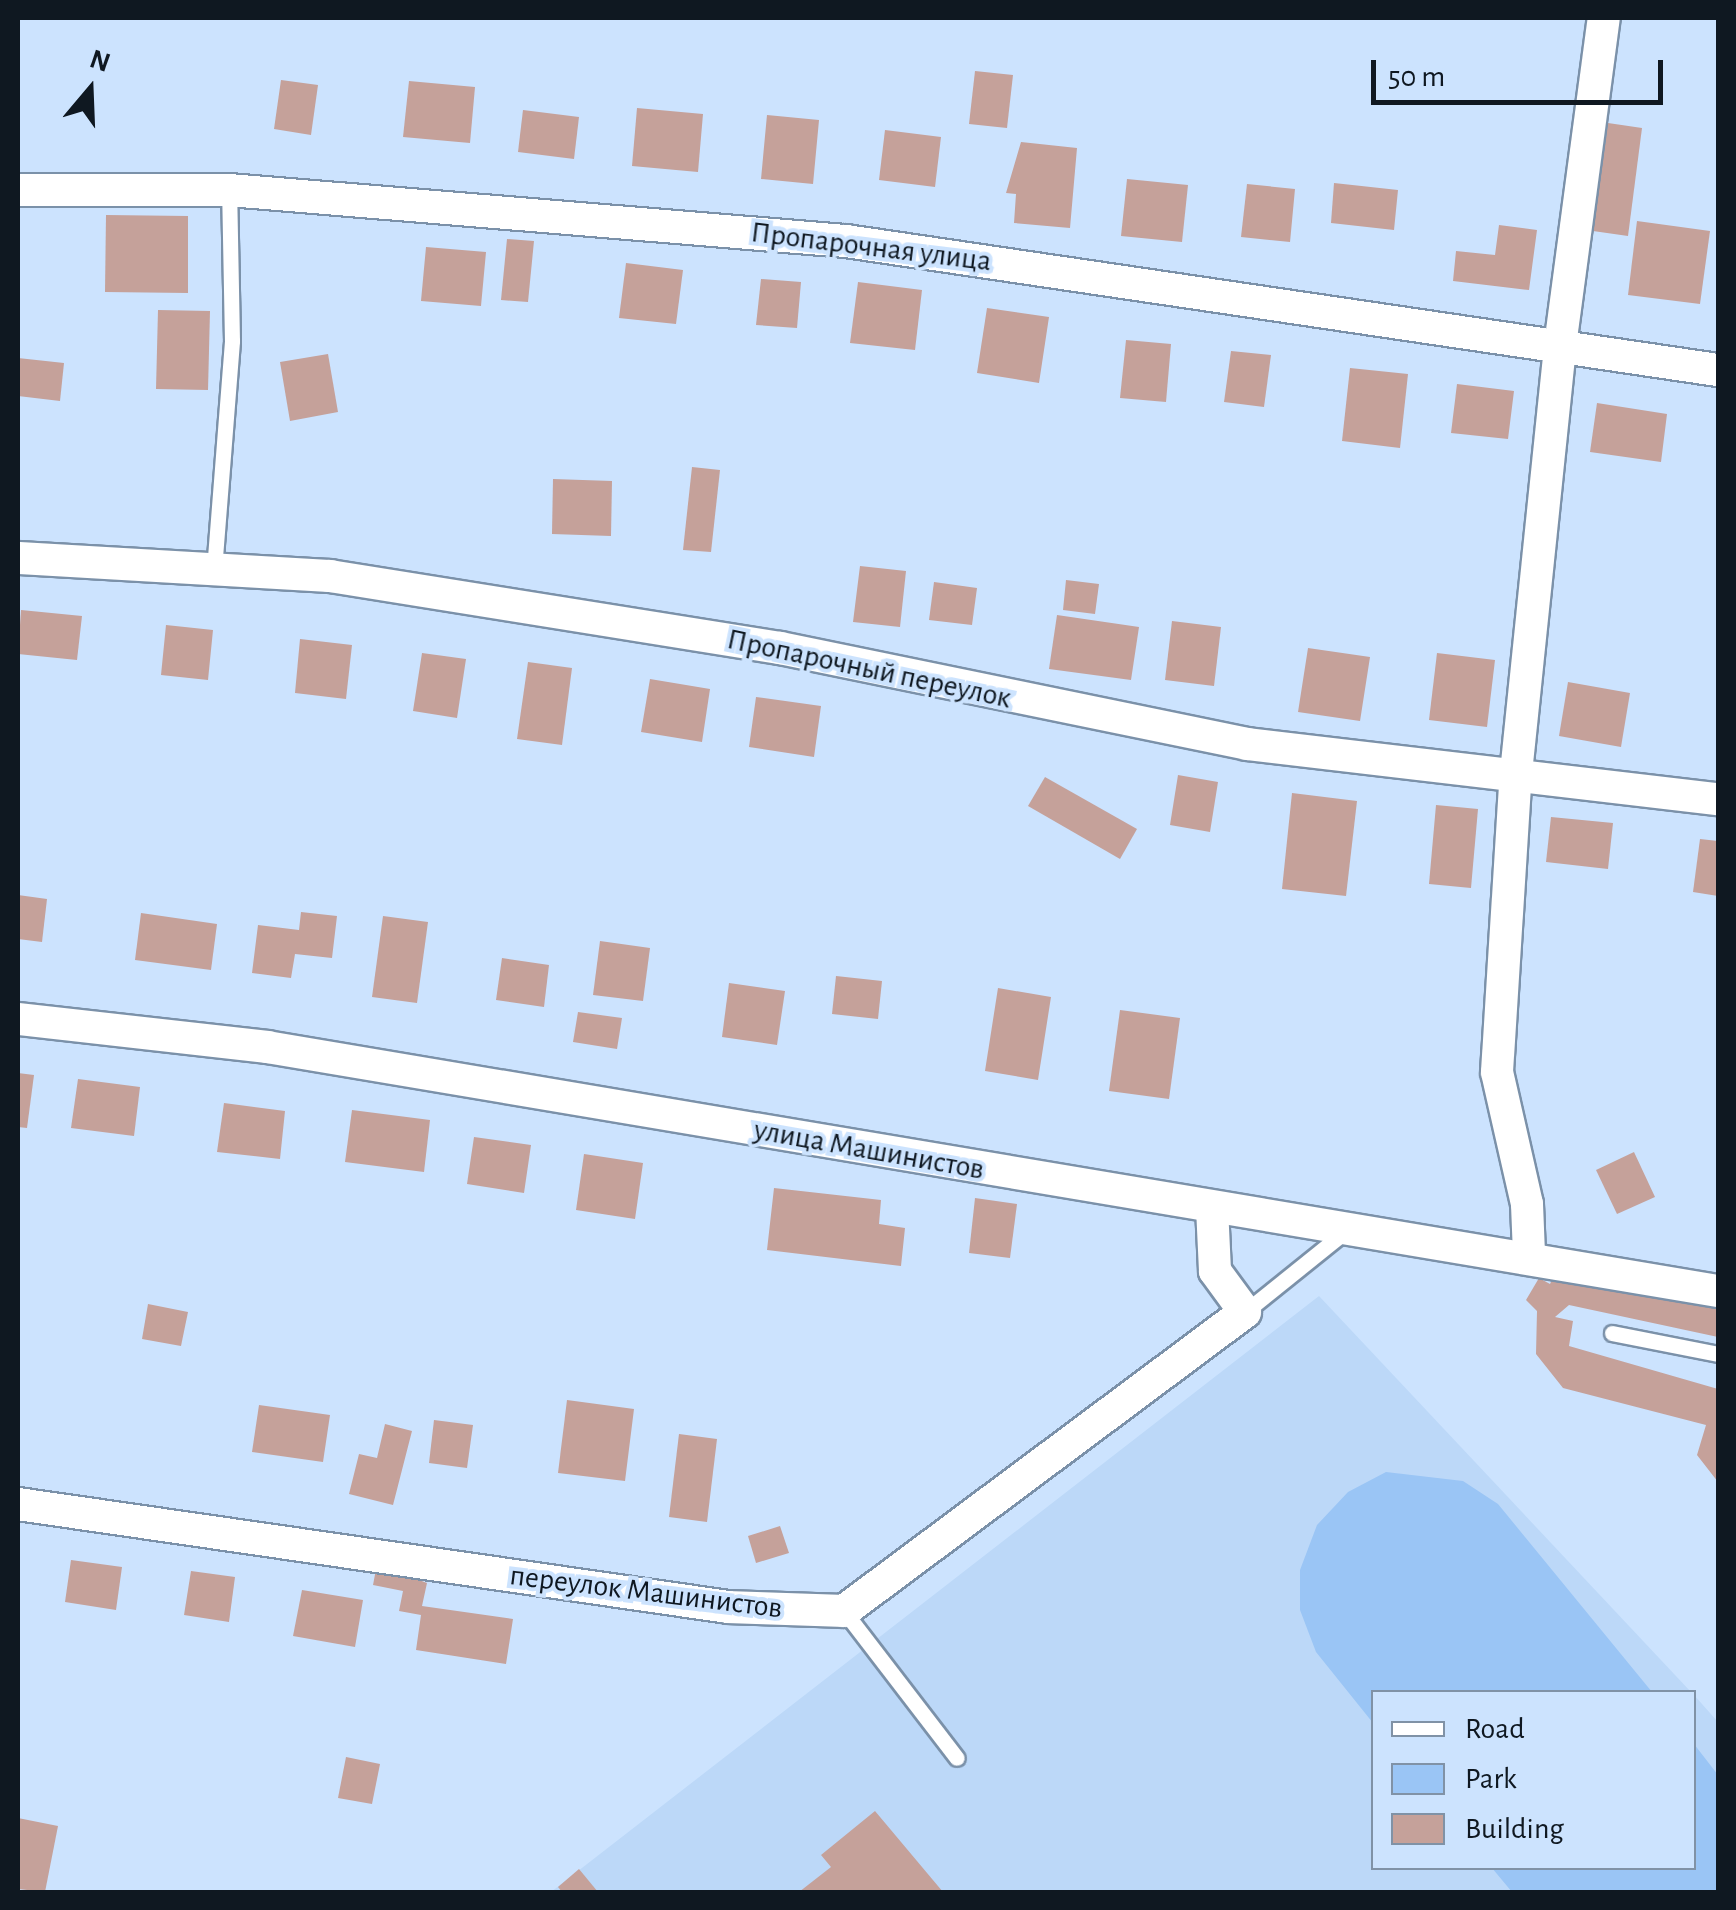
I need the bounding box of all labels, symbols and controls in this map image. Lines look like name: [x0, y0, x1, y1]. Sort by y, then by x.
north arrow: [40, 40, 140, 140]
scale bar: [1376, 40, 1668, 102]
text: N: [86, 45, 114, 78]
text: 50 m: [1388, 62, 1445, 92]
street label: Пропарочная улица: [749, 214, 993, 280]
street label: Пропарочный переулок: [724, 621, 1014, 717]
street label: улица Машинистов: [751, 1112, 987, 1188]
street label: переулок Машинистов: [508, 1557, 784, 1627]
legend: [1371, 1690, 1696, 1870]
text: Road: [1465, 1714, 1525, 1744]
text: Park: [1465, 1764, 1517, 1794]
text: Building: [1465, 1814, 1564, 1844]

